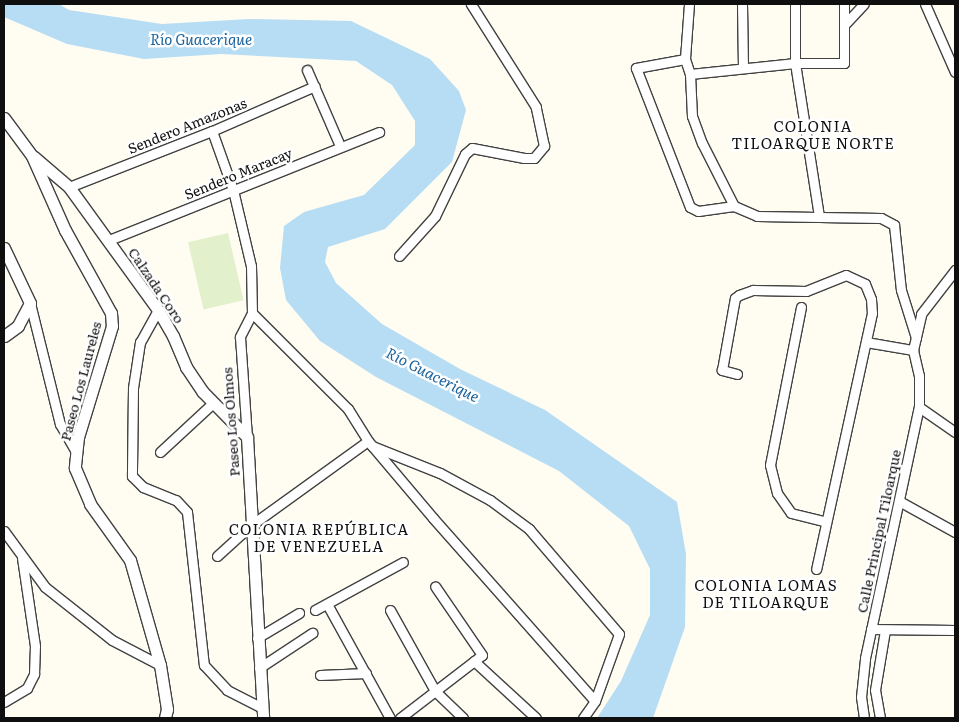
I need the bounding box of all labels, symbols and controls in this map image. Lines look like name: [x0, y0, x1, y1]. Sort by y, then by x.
water label: Río Guacerique: [150, 30, 252, 48]
street label: Sendero Amazonas: [125, 93, 249, 157]
district label: COLONIA TILOARQUE NORTE: [729, 116, 897, 151]
street label: Sendero Maracay: [182, 144, 294, 202]
street label: Calzada Coro: [126, 244, 188, 326]
street label: Paseo Los Laureles: [56, 319, 104, 443]
water label: Río Guacerique: [383, 343, 483, 405]
street label: Paseo Los Olmos: [218, 367, 242, 477]
street label: Calle Principal Tiloarque: [852, 448, 904, 614]
district label: COLONIA REPÚBLICA DE VENEZUELA: [227, 519, 411, 554]
district label: COLONIA LOMAS DE TILOARQUE: [693, 575, 839, 610]

